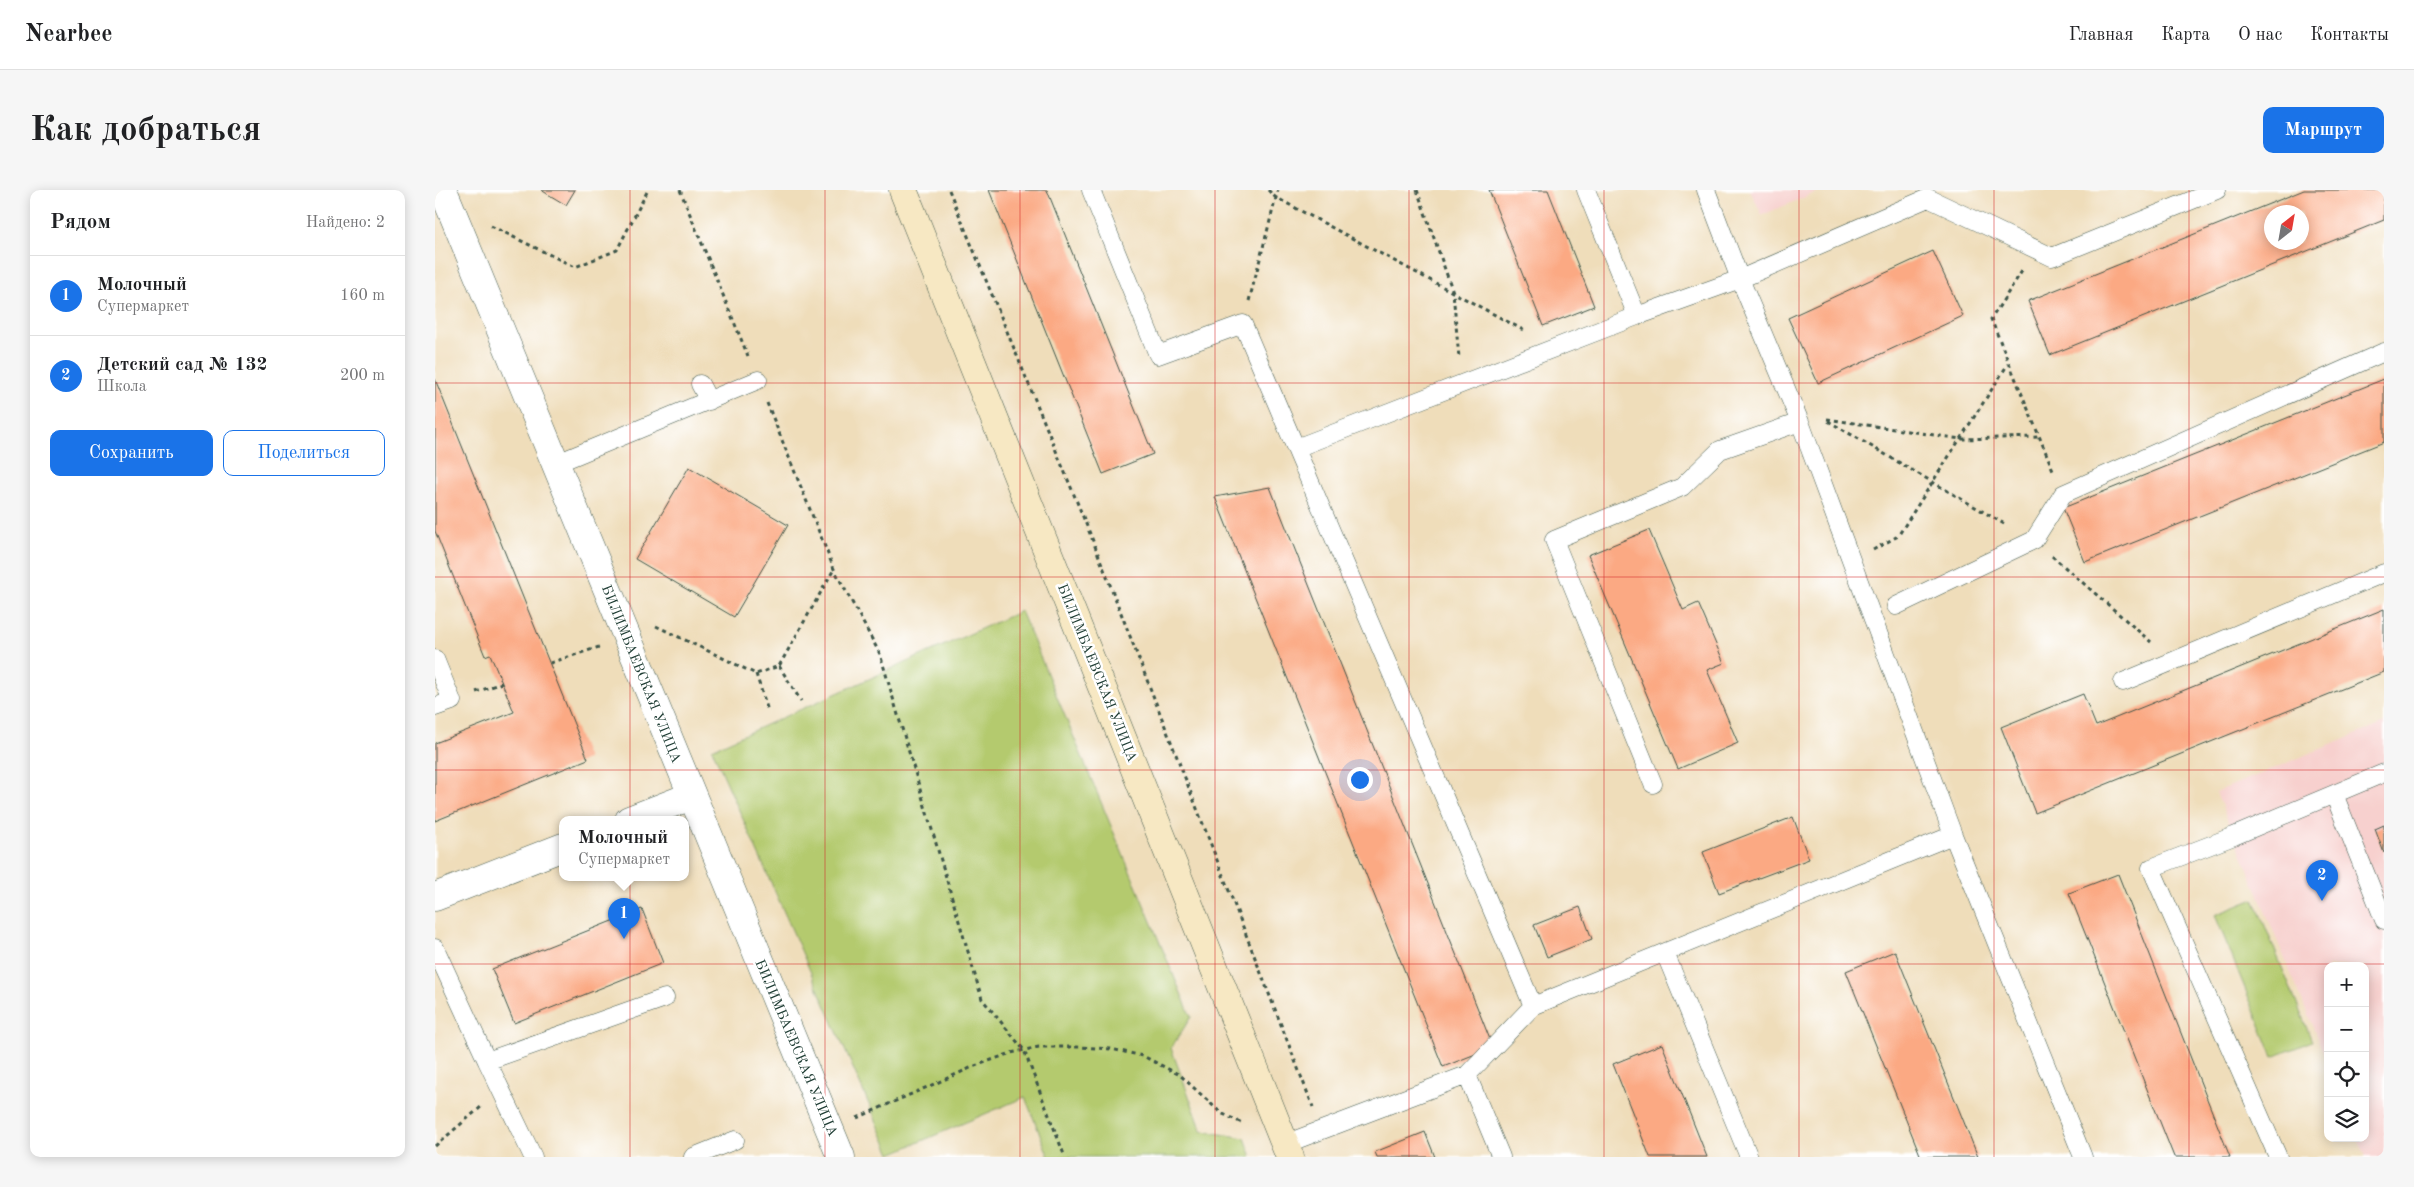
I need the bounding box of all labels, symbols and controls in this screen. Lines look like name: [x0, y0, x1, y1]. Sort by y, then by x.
text: Nearbee: [25, 23, 113, 47]
text: Главная: [2069, 26, 2133, 44]
text: Карта: [2161, 26, 2210, 44]
text: О нас: [2238, 26, 2282, 44]
text: Контакты: [2310, 26, 2389, 44]
button: Маршрут: [2263, 107, 2384, 153]
text: Как добраться: [30, 113, 261, 148]
north arrow: [2264, 205, 2309, 250]
text: Рядом: [50, 212, 111, 233]
text: Найдено: 2: [306, 215, 385, 231]
text: Молочный: [97, 276, 187, 295]
text: 1: [61, 288, 71, 304]
text: 160 m: [340, 288, 385, 304]
text: Супермаркет: [97, 299, 189, 315]
text: Детский сад № 132: [97, 356, 268, 375]
text: 2: [61, 368, 71, 384]
text: 200 m: [340, 368, 385, 384]
text: Школа: [97, 379, 147, 395]
button: Сохранить: [50, 430, 213, 476]
button: Поделиться: [223, 430, 385, 476]
street label: БИЛИМБАЕВСКАЯ УЛИЦА: [1055, 582, 1139, 764]
street label: БИЛИМБАЕВСКАЯ УЛИЦА: [599, 583, 683, 765]
your location: [1347, 767, 1373, 793]
popup: [559, 816, 689, 881]
text: Молочный: [578, 829, 668, 848]
text: Супермаркет: [578, 852, 670, 868]
pin: 2: [2306, 860, 2338, 901]
pin: 1: [608, 898, 640, 939]
street label: БИЛИМБАЕВСКАЯ УЛИЦА: [752, 957, 840, 1139]
map controls: [2324, 962, 2369, 1142]
button: +: [2324, 962, 2369, 1007]
button: −: [2324, 1007, 2369, 1052]
button: locate: [2324, 1052, 2369, 1097]
button: layers: [2324, 1097, 2369, 1142]

